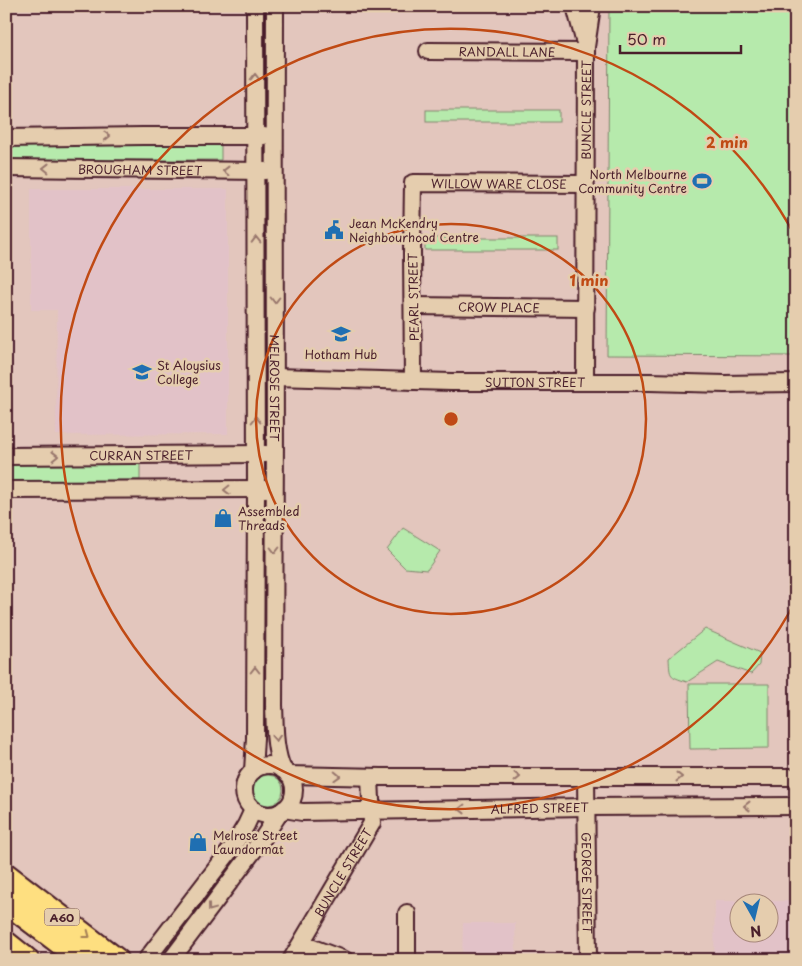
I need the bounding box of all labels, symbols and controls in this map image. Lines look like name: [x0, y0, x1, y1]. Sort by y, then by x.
scale bar: [620, 22, 741, 54]
text: 50 m: [627, 27, 666, 50]
street label: RANDALL LANE: [458, 42, 556, 61]
street label: BUNCLE STREET: [577, 59, 595, 160]
one-way arrow: [250, 73, 260, 81]
text: 2 min: [706, 130, 748, 153]
one-way arrow: [104, 131, 112, 141]
street label: BROUGHAM STREET: [78, 160, 203, 179]
one-way arrow: [41, 163, 49, 173]
place label: North Melbourne Community Centre: [578, 165, 687, 197]
one-way arrow: [221, 166, 229, 176]
sports icon: North Melbourne Community Centre: [691, 170, 713, 192]
street label: WILLOW WARE CLOSE: [431, 174, 567, 193]
place label: Jean McKendry Neighbourhood Centre: [349, 214, 479, 246]
public building icon: Jean McKendry Neighbourhood Centre: [323, 219, 345, 241]
one-way arrow: [250, 235, 261, 243]
street label: PEARL STREET: [403, 252, 423, 341]
text: 1 min: [570, 268, 608, 291]
one-way arrow: [270, 296, 280, 304]
street label: CROW PLACE: [458, 298, 540, 316]
school or university icon: Hotham Hub: [330, 323, 352, 345]
street label: MELROSE STREET: [266, 334, 284, 442]
place label: Hotham Hub: [305, 345, 377, 363]
place label: St Aloysius College: [157, 356, 221, 388]
school or university icon: St Aloysius College: [131, 361, 153, 383]
street label: SUTTON STREET: [485, 373, 586, 391]
centre of rings: [442, 410, 460, 428]
one-way arrow: [251, 415, 261, 423]
street label: CURRAN STREET: [89, 446, 194, 464]
one-way arrow: [52, 451, 59, 461]
one-way arrow: [223, 484, 231, 495]
place label: Assembled Threads: [238, 502, 300, 534]
shop icon: Assembled Threads: [212, 507, 234, 529]
one-way arrow: [270, 546, 280, 554]
one-way arrow: [250, 665, 260, 673]
one-way arrow: [271, 734, 282, 742]
one-way arrow: [334, 771, 341, 781]
one-way arrow: [514, 772, 521, 782]
one-way arrow: [676, 772, 684, 782]
street label: ALFRED STREET: [491, 798, 590, 818]
one-way arrow: [743, 801, 750, 811]
one-way arrow: [458, 804, 466, 815]
street label: BUNCLE STREET: [310, 824, 376, 920]
place label: Melrose Street Laundormat: [213, 826, 298, 858]
shop icon: Melrose Street Laundormat: [187, 831, 209, 853]
street label: GEORGE STREET: [578, 832, 597, 935]
north arrow: [730, 894, 780, 944]
one-way arrow: [208, 902, 217, 912]
road number: A60: [44, 909, 80, 926]
text: N: [749, 920, 763, 943]
one-way arrow: [81, 930, 90, 938]

